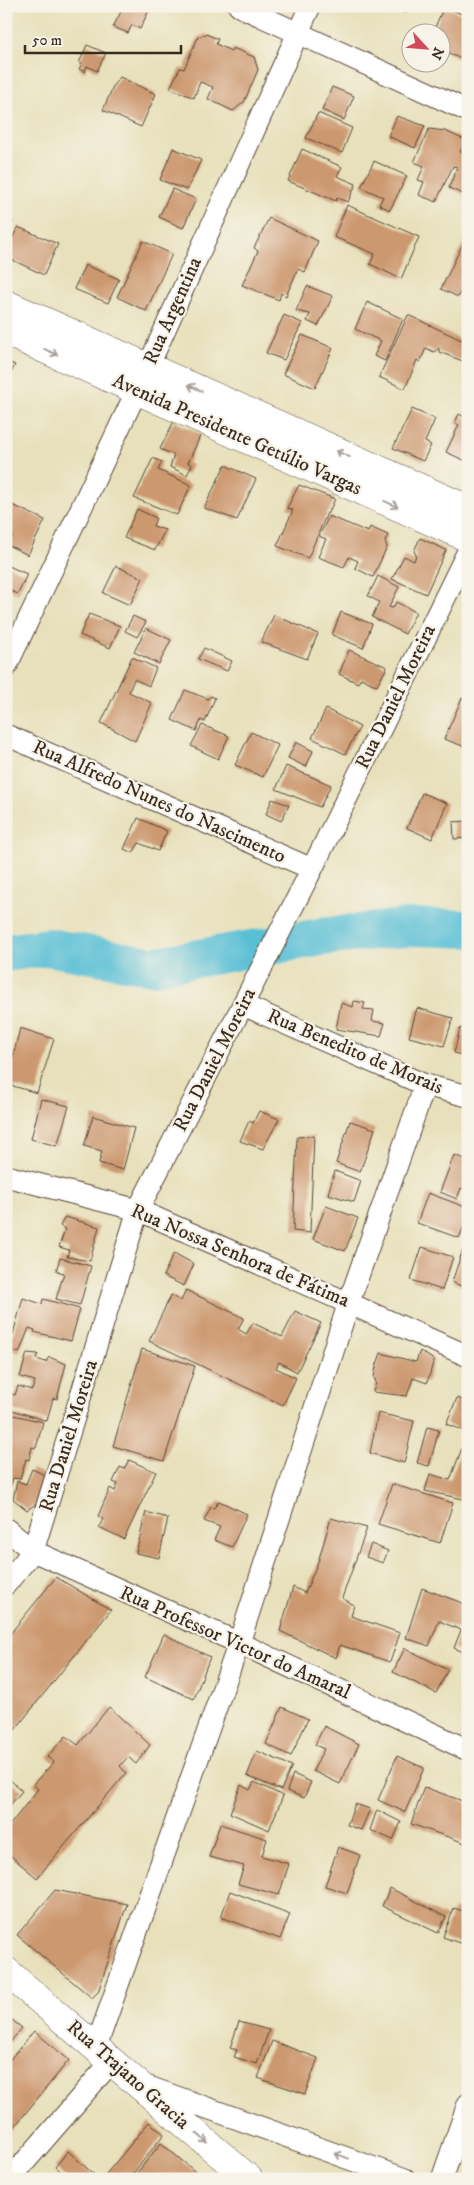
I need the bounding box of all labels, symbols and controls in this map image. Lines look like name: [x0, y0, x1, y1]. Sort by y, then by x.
scale bar: [25, 22, 181, 54]
north arrow: [402, 22, 452, 72]
text: 50 m: [32, 31, 62, 50]
text: N: [426, 44, 447, 63]
street label: Rua Argentina: [138, 253, 208, 369]
one-way arrow: [43, 348, 58, 358]
street label: Avenida Presidente Getúlio Vargas: [108, 369, 366, 502]
one-way arrow: [188, 383, 203, 393]
one-way arrow: [336, 449, 351, 458]
one-way arrow: [383, 500, 398, 509]
street label: Rua Daniel Moreira: [350, 620, 442, 773]
street label: Rua Alfredo Nunes do Nascimento: [29, 735, 289, 869]
street label: Rua Daniel Moreira: [168, 984, 262, 1136]
street label: Rua Benedito de Morais: [263, 1004, 447, 1101]
street label: Rua Nossa Senhora de Fátima: [127, 1199, 353, 1314]
street label: Rua Daniel Moreira: [34, 1356, 104, 1515]
street label: Rua Professor Victor do Amaral: [116, 1581, 354, 1705]
street label: Rua Trajano Gracia: [61, 2015, 195, 2135]
one-way arrow: [195, 2133, 208, 2144]
one-way arrow: [335, 2151, 350, 2160]

